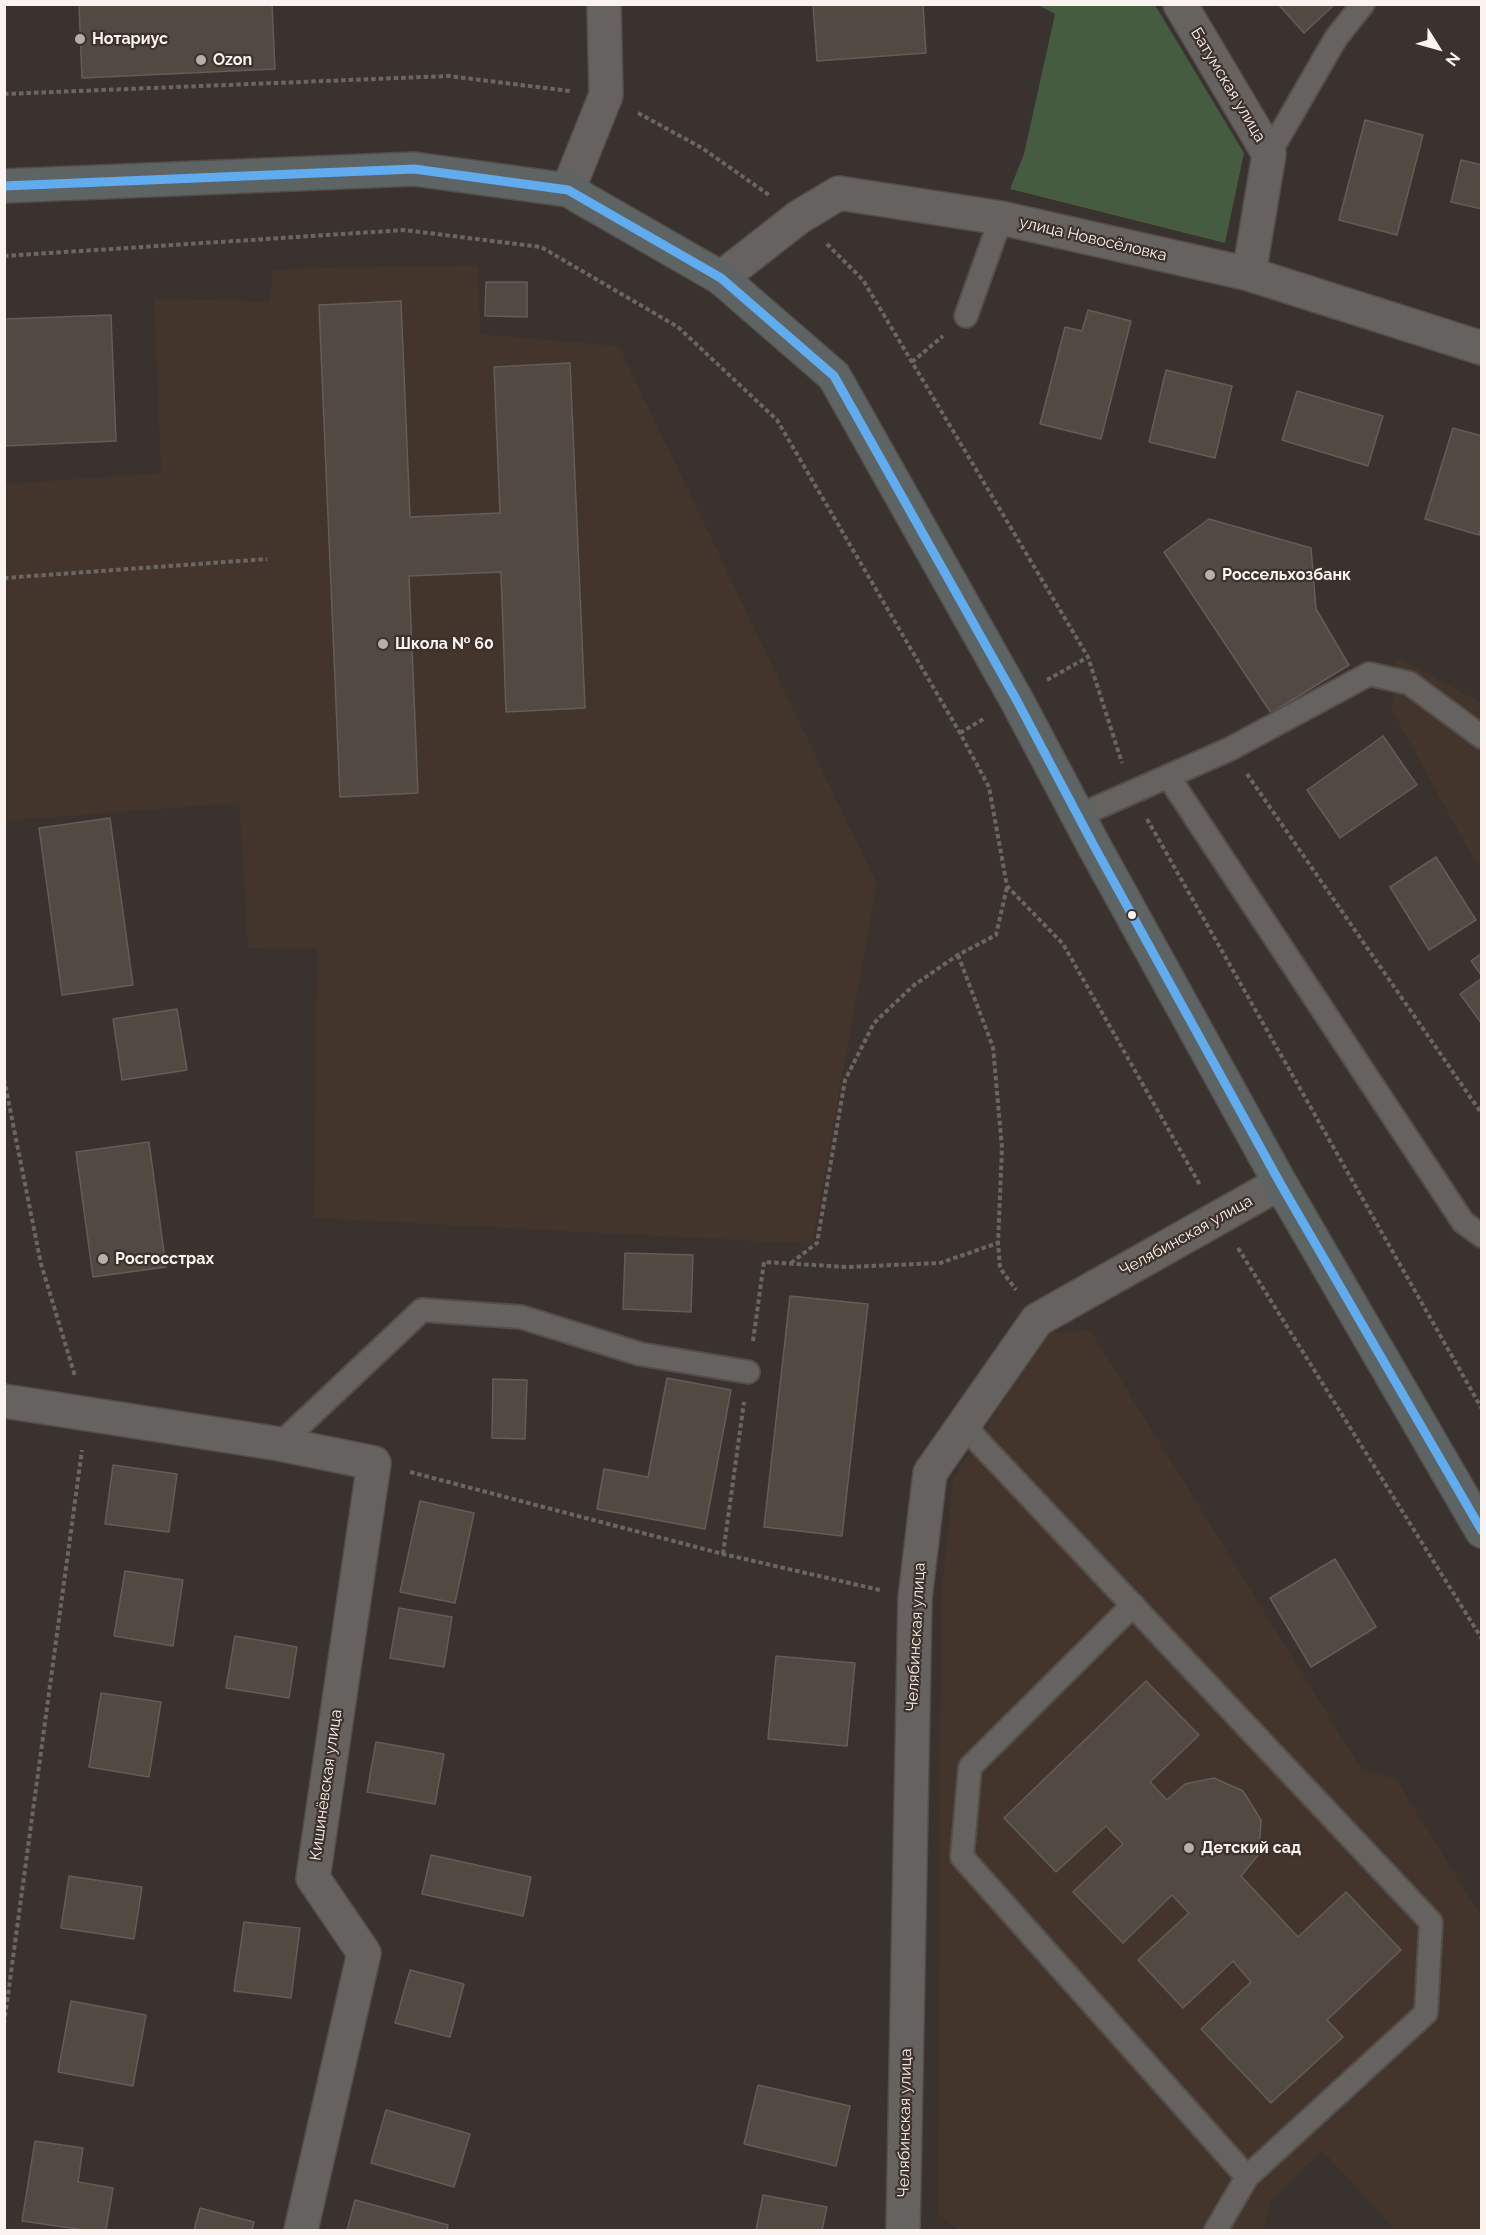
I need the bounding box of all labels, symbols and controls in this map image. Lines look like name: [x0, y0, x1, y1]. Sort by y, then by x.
north arrow: [1408, 18, 1468, 78]
street label: Батумская улица: [1186, 24, 1270, 146]
place label: Нотариус: [92, 29, 168, 49]
marker: Нотариус: [73, 32, 87, 46]
text: N: [1442, 49, 1464, 70]
place label: Ozon: [213, 50, 252, 70]
marker: Ozon: [194, 53, 208, 67]
street label: улица Новосёловка: [1017, 213, 1169, 265]
place label: Россельхозбанк: [1222, 565, 1351, 585]
marker: Россельхозбанк: [1203, 568, 1217, 582]
place label: Школа № 60: [395, 634, 494, 654]
marker: Школа № 60: [376, 637, 390, 651]
unlabelled marker: [1126, 909, 1138, 921]
street label: Челябинская улица: [1116, 1191, 1256, 1281]
place label: Росгосстрах: [115, 1249, 214, 1269]
marker: Росгосстрах: [96, 1252, 110, 1266]
street label: Челябинская улица: [903, 1562, 929, 1712]
street label: Кишинёвская улица: [306, 1708, 346, 1862]
place label: Детский сад: [1201, 1838, 1301, 1858]
marker: Детский сад: [1182, 1841, 1196, 1855]
street label: Челябинская улица: [894, 2048, 916, 2198]

